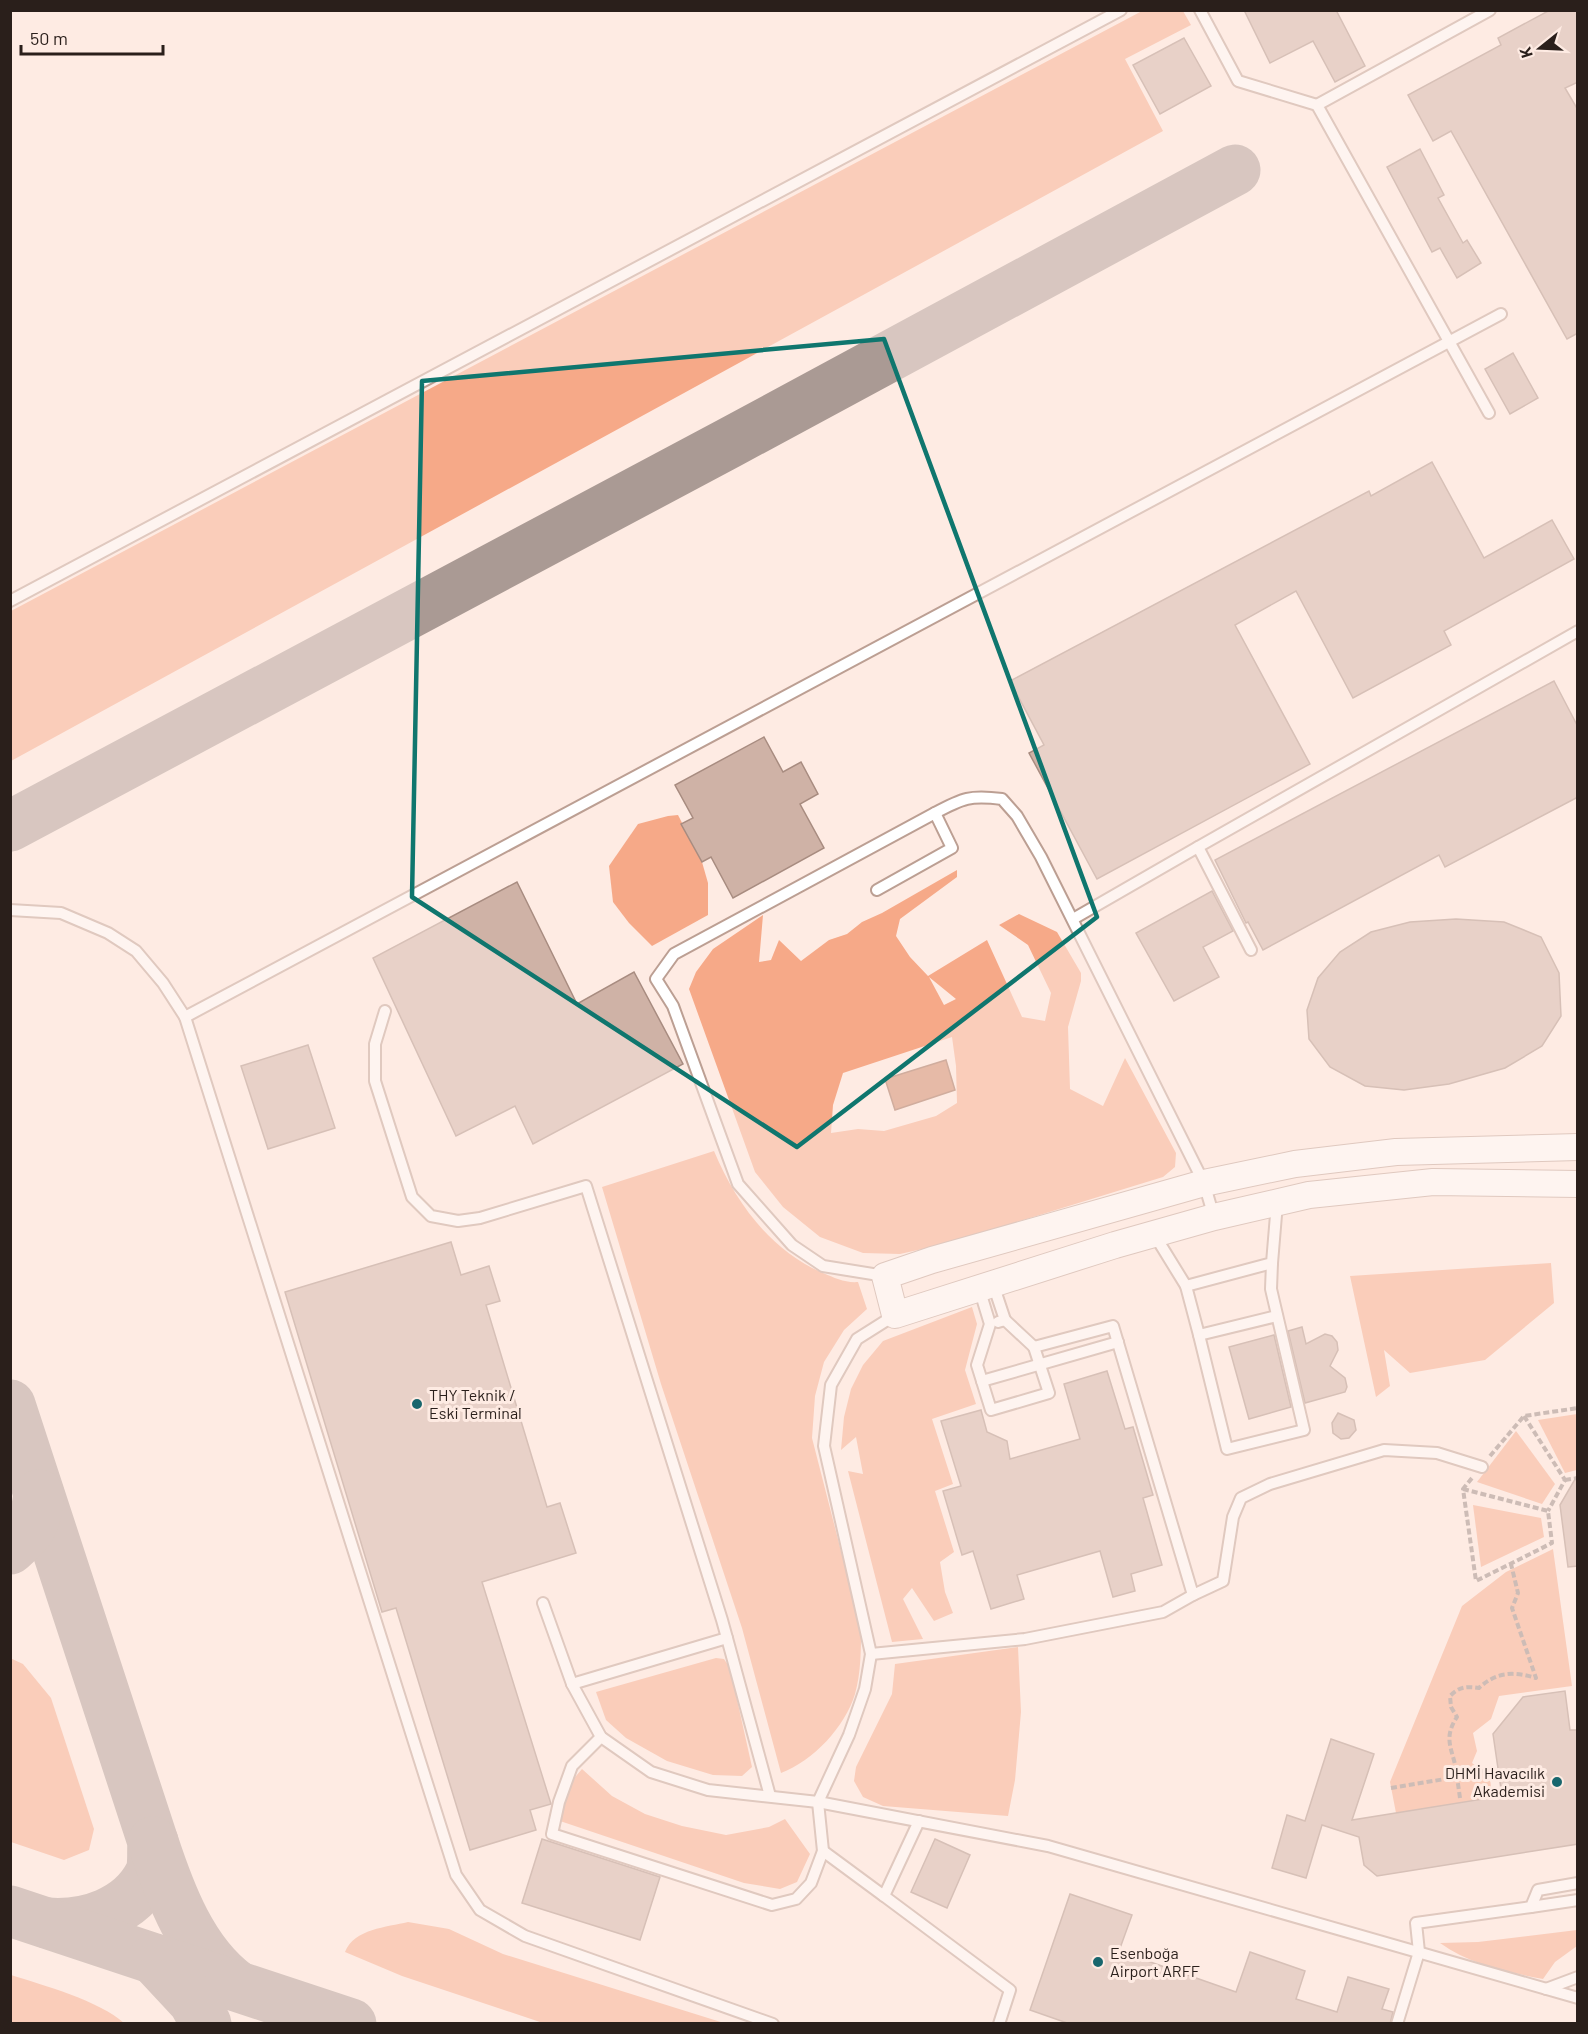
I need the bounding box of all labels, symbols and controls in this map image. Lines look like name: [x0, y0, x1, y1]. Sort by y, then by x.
scale bar: [21, 18, 164, 56]
north arrow: [1510, 18, 1570, 78]
text: 50 m: [30, 27, 68, 49]
text: K: [1515, 45, 1536, 60]
place label: THY Teknik / Eski Terminal: [429, 1385, 522, 1422]
marker: THY Teknik / Eski Terminal: [410, 1397, 424, 1411]
place label: DHMİ Havacılık Akademisi: [1445, 1763, 1545, 1800]
marker: DHMİ Havacılık Akademisi: [1550, 1775, 1564, 1789]
place label: Esenboğa Airport ARFF: [1110, 1943, 1200, 1980]
marker: Esenboğa Airport ARFF: [1091, 1955, 1105, 1969]

